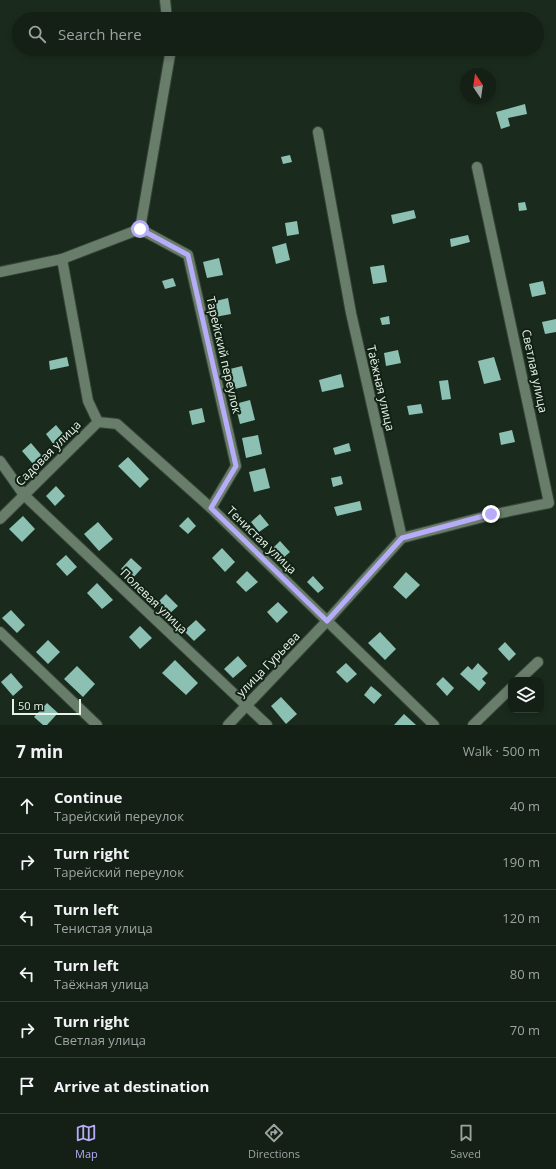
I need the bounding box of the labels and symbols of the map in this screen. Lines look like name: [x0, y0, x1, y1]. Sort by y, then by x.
north arrow: [460, 68, 496, 104]
route start: [131, 220, 149, 238]
street label: Тарейский переулок: [202, 295, 246, 416]
street label: Светлая улица: [518, 328, 552, 414]
street label: Таёжная улица: [363, 343, 399, 433]
street label: Садовая улица: [11, 416, 85, 490]
street label: Тенистая улица: [223, 502, 301, 578]
route end: [482, 505, 500, 523]
street label: Полевая улица: [117, 564, 191, 638]
street label: улица Гурьева: [232, 628, 304, 700]
scale bar: [12, 697, 81, 716]

